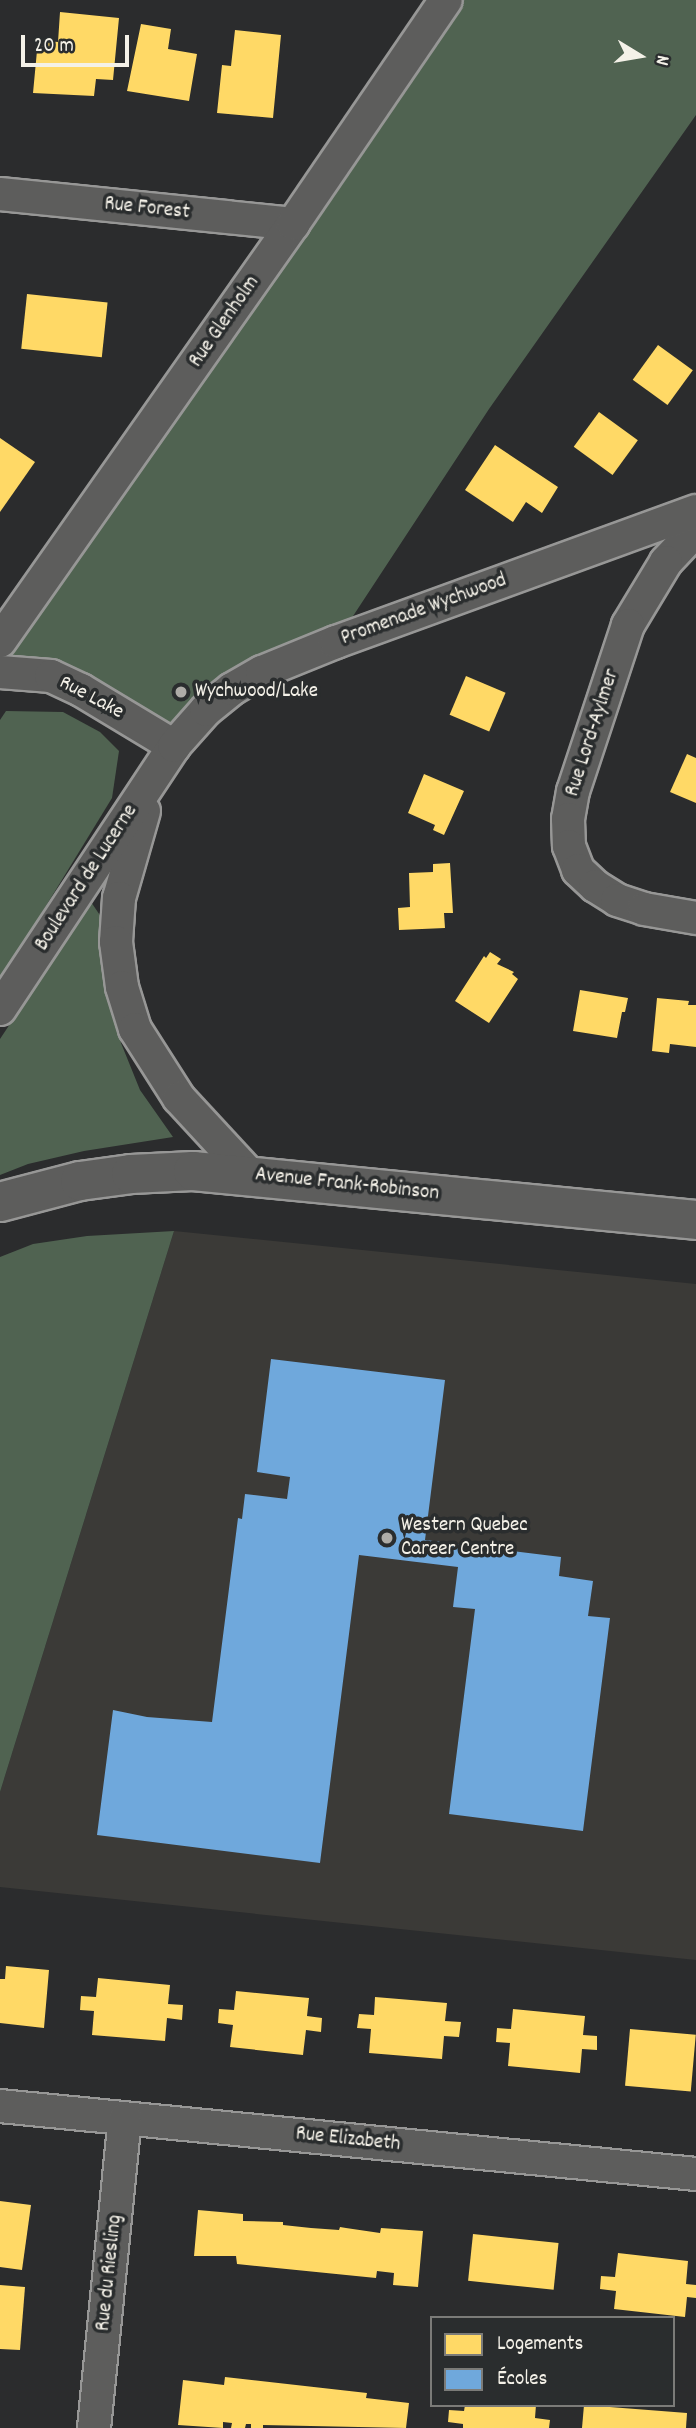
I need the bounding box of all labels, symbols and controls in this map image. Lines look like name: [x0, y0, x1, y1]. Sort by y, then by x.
scale bar: [24, 21, 133, 65]
north arrow: [605, 21, 675, 91]
text: 20 m: [34, 32, 74, 62]
text: N: [647, 53, 675, 67]
street label: Rue Forest: [103, 192, 191, 226]
street label: Rue Glenholm: [184, 271, 266, 373]
street label: Promenade Wychwood: [338, 568, 510, 652]
street label: Rue Lord-Aylmer: [561, 666, 625, 800]
street label: Rue Lake: [54, 671, 128, 725]
place label: Wychwood/Lake: [195, 679, 318, 705]
marker: Wychwood/Lake: [173, 684, 189, 700]
street label: Boulevard de Lucerne: [30, 800, 144, 956]
street label: Avenue Frank-Robinson: [254, 1163, 440, 1207]
place label: Western Quebec Career Centre: [401, 1513, 528, 1563]
marker: Western Quebec Career Centre: [379, 1530, 395, 1546]
street label: Rue Elizabeth: [294, 2122, 402, 2158]
street label: Rue du Riesling: [91, 2214, 129, 2332]
legend: [430, 2316, 675, 2407]
text: Logements: [497, 2330, 583, 2360]
text: Écoles: [497, 2365, 547, 2395]

